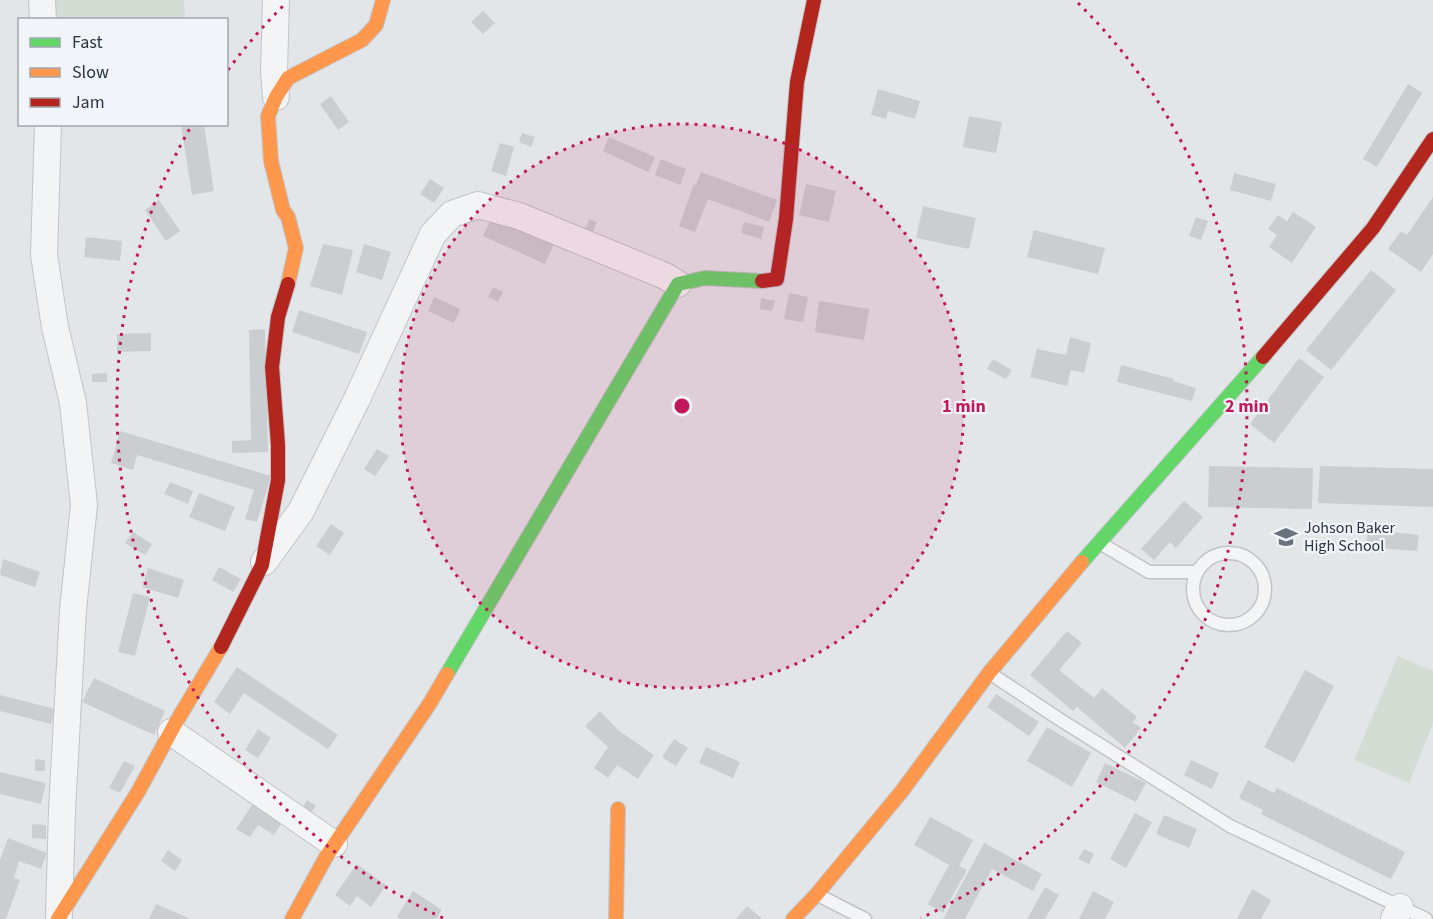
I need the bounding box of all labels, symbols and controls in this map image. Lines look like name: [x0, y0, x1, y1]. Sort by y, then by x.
legend: [18, 18, 228, 126]
text: Fast: [72, 30, 103, 55]
text: Slow: [72, 60, 109, 85]
text: Jam: [72, 90, 105, 115]
text: 1 min: [942, 394, 986, 419]
text: 2 min: [1225, 394, 1269, 419]
centre of rings: [672, 396, 692, 416]
place label: Johson Baker High School: [1304, 517, 1395, 557]
school or university icon: Johson Baker High School: [1273, 524, 1299, 550]

